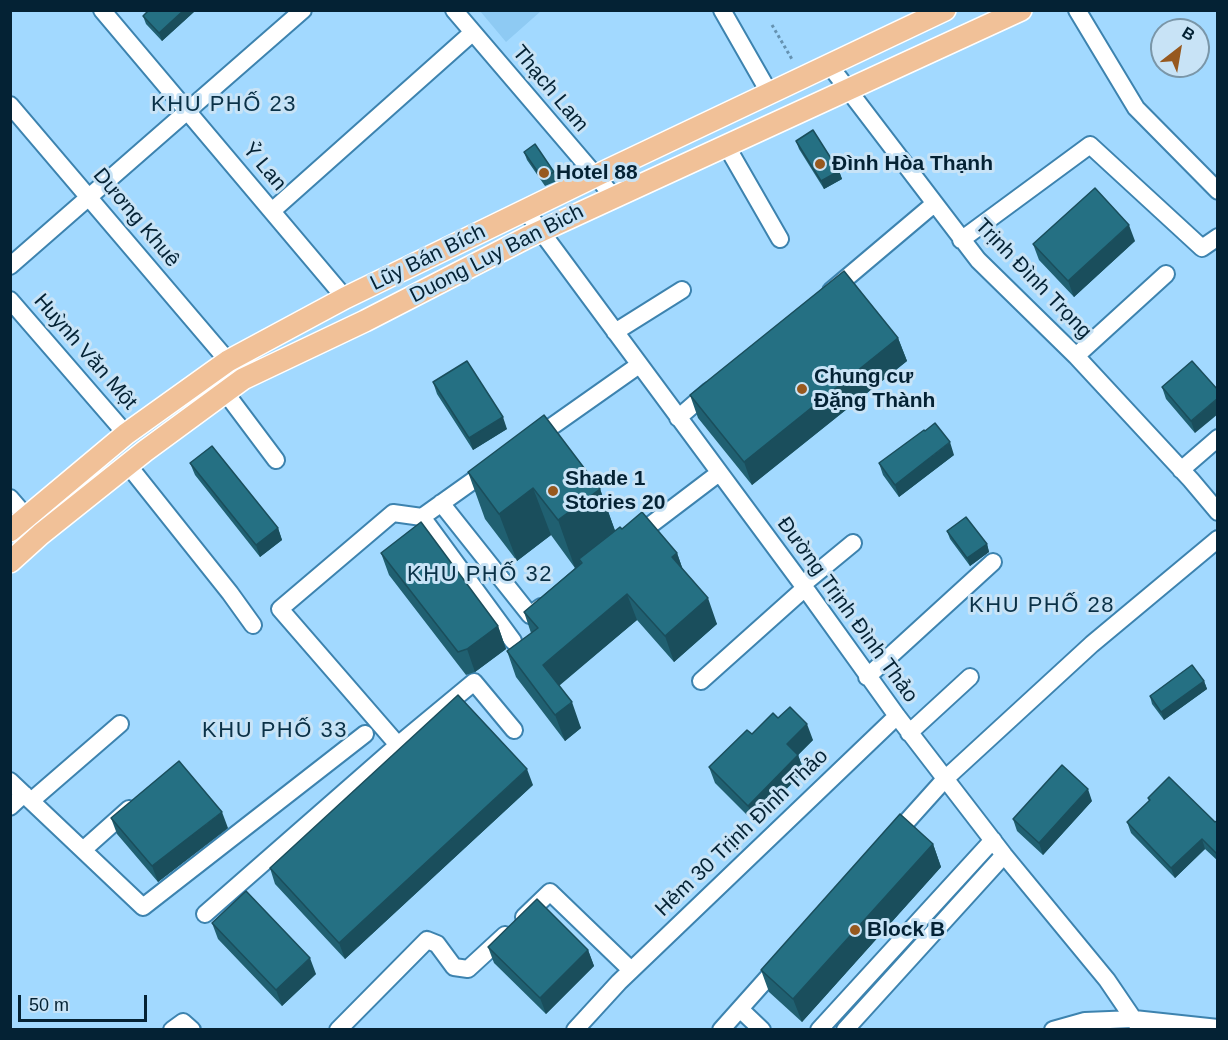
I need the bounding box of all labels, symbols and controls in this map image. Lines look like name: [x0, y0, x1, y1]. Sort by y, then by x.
north arrow: [1150, 18, 1210, 78]
text: B: [1179, 24, 1198, 44]
street label: Thạch Lam: [507, 41, 593, 137]
district label: KHU PHỐ 23: [151, 92, 297, 118]
street label: Ỷ Lan: [237, 138, 291, 196]
place label: Đình Hòa Thạnh: [832, 151, 993, 177]
marker: Đình Hòa Thạnh: [813, 157, 827, 171]
place label: Hotel 88: [556, 160, 638, 186]
street label: Dương Khuê: [87, 163, 185, 273]
marker: Hotel 88: [537, 166, 551, 180]
street label: Duong Luy Ban Bich: [406, 199, 588, 309]
street label: Trịnh Đình Trọng: [969, 214, 1097, 344]
street label: Lũy Bán Bích: [366, 219, 490, 297]
street label: Huỳnh Văn Một: [28, 289, 142, 415]
place label: Chung cư Đặng Thành: [814, 364, 935, 414]
marker: Chung cư Đặng Thành: [795, 382, 809, 396]
place label: Shade 1 Stories 20: [565, 466, 665, 516]
marker: Shade 1 Stories 20: [546, 484, 560, 498]
street label: Đường Trịnh Đình Thảo: [771, 512, 923, 708]
district label: KHU PHỐ 32: [407, 562, 553, 588]
district label: KHU PHỐ 28: [969, 593, 1115, 619]
district label: KHU PHỐ 33: [202, 718, 348, 744]
street label: Hẻm 30 Trịnh Đình Thảo: [650, 744, 834, 922]
place label: Block B: [867, 917, 945, 943]
marker: Block B: [848, 923, 862, 937]
scale bar: [21, 983, 150, 1021]
text: 50 m: [29, 995, 69, 1015]

